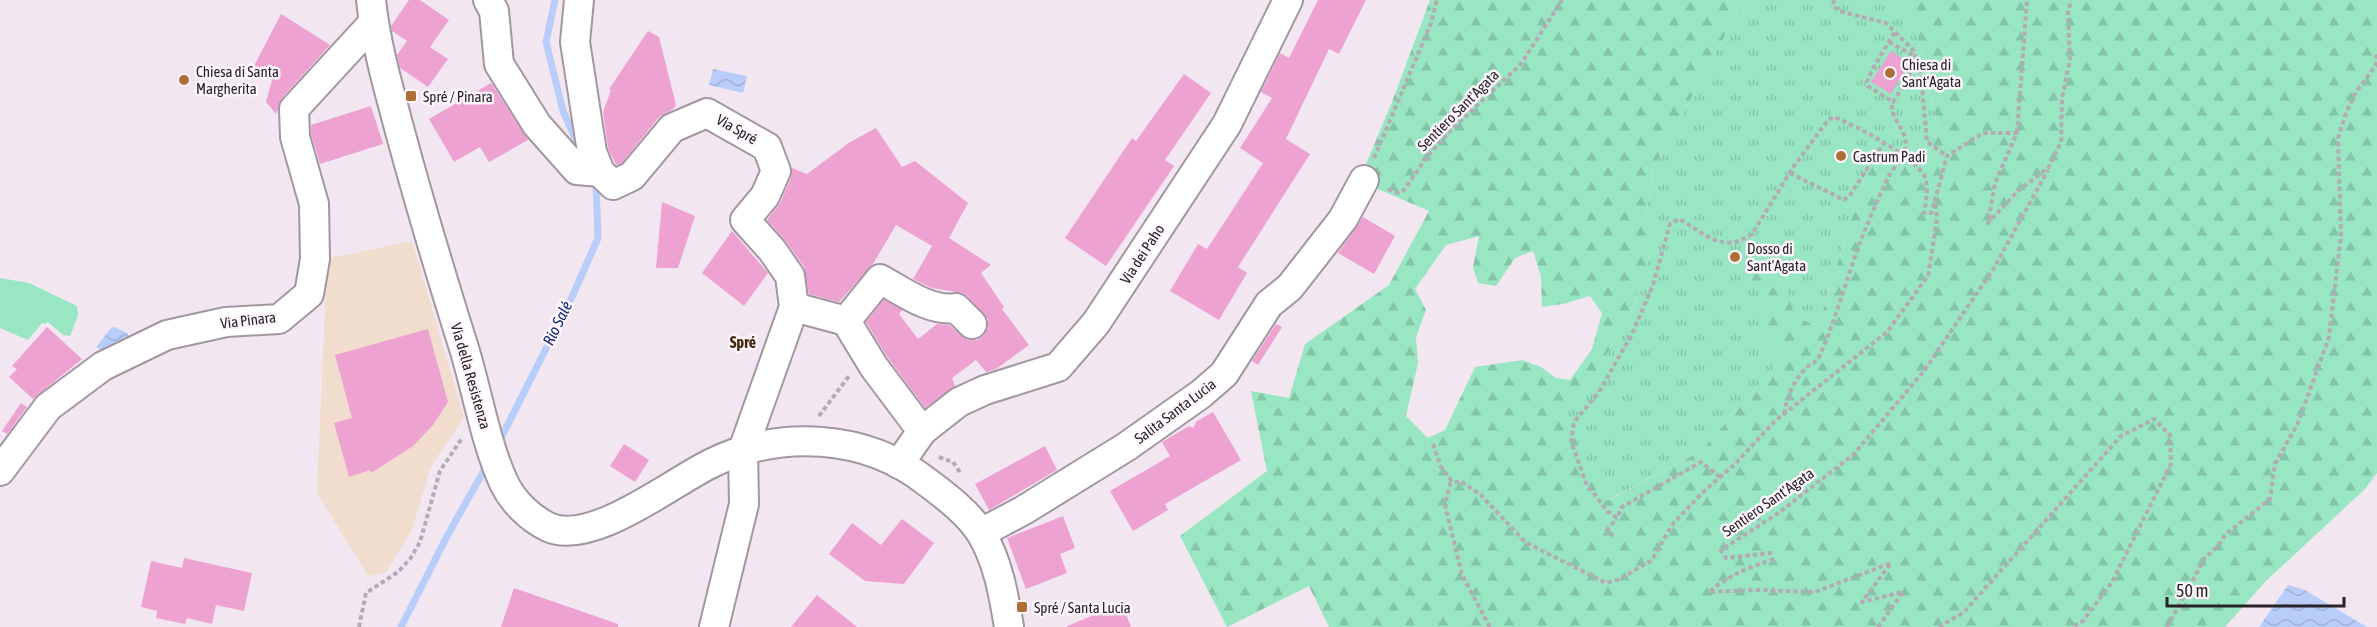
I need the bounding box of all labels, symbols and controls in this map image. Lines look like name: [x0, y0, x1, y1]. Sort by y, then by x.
place label: Chiesa di Sant'Agata: [1902, 56, 1961, 90]
place label: Chiesa di Santa Margherita: [196, 63, 279, 97]
street label: Sentiero Sant'Agata: [1414, 66, 1502, 154]
marker: Chiesa di Sant'Agata: [1883, 66, 1897, 80]
marker: Chiesa di Santa Margherita: [177, 73, 191, 87]
place label: Spré / Pinara: [423, 88, 493, 105]
marker: Spré / Pinara: [404, 89, 418, 103]
street label: Via Spré: [713, 111, 761, 148]
place label: Castrum Padi: [1853, 148, 1925, 165]
marker: Castrum Padi: [1834, 149, 1848, 163]
street label: Via dei Paho: [1116, 221, 1168, 287]
place label: Dosso di Sant'Agata: [1747, 240, 1806, 274]
marker: Dosso di Sant'Agata: [1728, 250, 1742, 264]
water label: Rio Salé: [539, 298, 575, 348]
street label: Via Pinara: [219, 308, 277, 332]
street label: Via della Resistenza: [448, 321, 494, 431]
district label: Spré: [730, 333, 756, 351]
street label: Salita Santa Lucia: [1131, 375, 1219, 447]
street label: Sentiero Sant'Agata: [1719, 464, 1817, 540]
scale bar: [2167, 570, 2344, 608]
text: 50 m: [2176, 580, 2208, 601]
place label: Spré / Santa Lucia: [1034, 599, 1131, 616]
marker: Spré / Santa Lucia: [1015, 600, 1029, 614]

